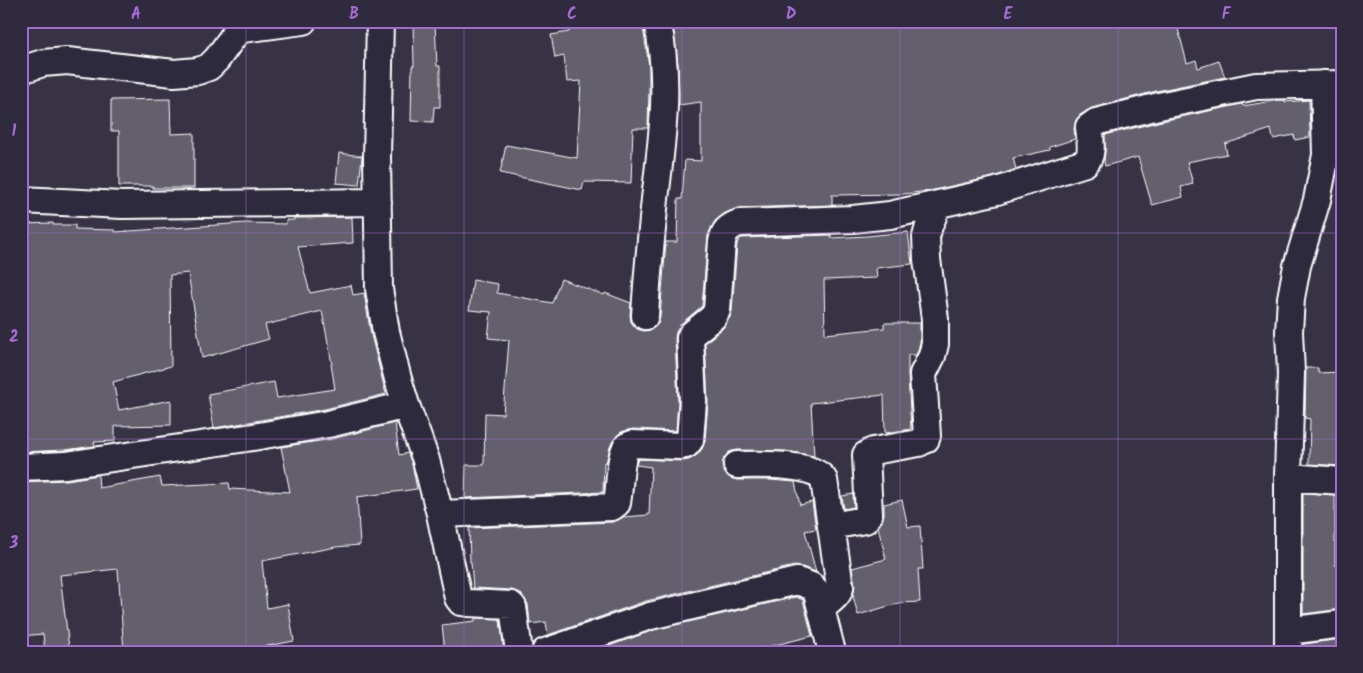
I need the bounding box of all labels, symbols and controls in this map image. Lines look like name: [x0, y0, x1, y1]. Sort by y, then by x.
text: A: [131, 2, 141, 27]
text: B: [349, 2, 359, 27]
text: C: [567, 2, 577, 27]
text: D: [786, 2, 797, 27]
text: E: [1004, 2, 1014, 27]
text: F: [1222, 2, 1232, 27]
text: 1: [12, 119, 17, 144]
text: 2: [9, 325, 19, 350]
text: 3: [9, 531, 19, 556]

